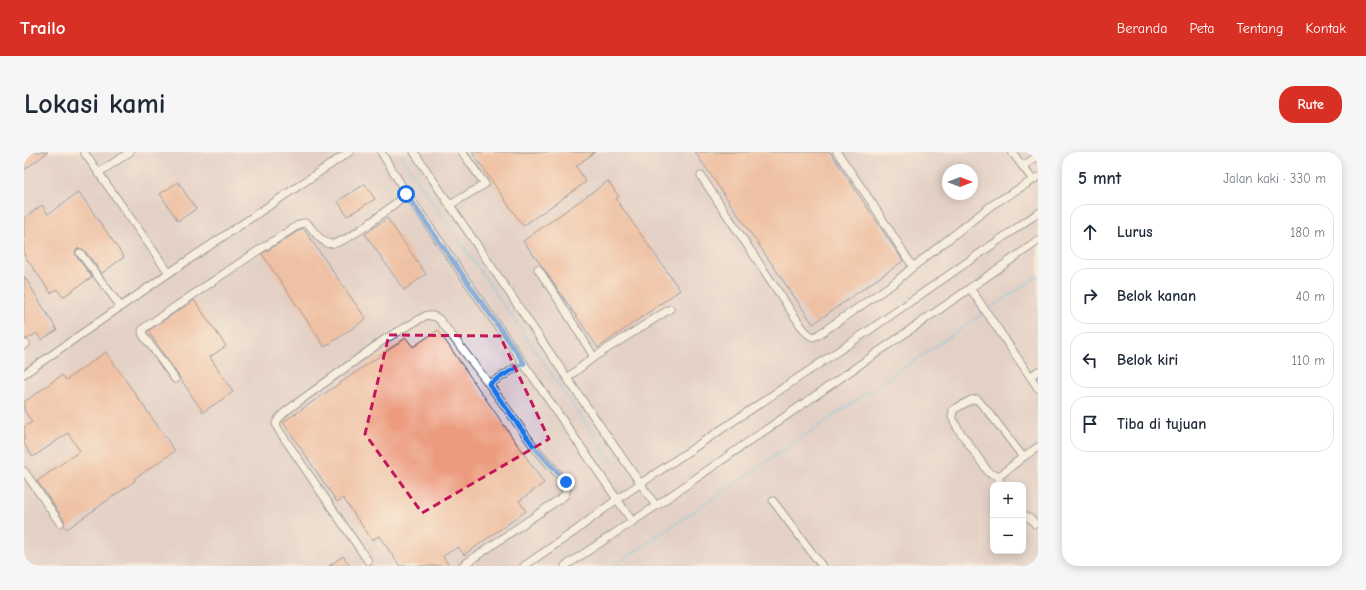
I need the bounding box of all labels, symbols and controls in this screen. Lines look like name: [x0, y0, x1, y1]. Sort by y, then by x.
text: Trailo: [20, 17, 66, 39]
text: Beranda: [1117, 20, 1167, 37]
text: Peta: [1189, 20, 1214, 37]
text: Tentang: [1236, 20, 1283, 37]
text: Kontak: [1305, 20, 1346, 37]
button: Rute: [1279, 86, 1342, 123]
text: Lokasi kami: [24, 88, 166, 120]
north arrow: [942, 164, 978, 200]
text: 5 mnt: [1078, 169, 1121, 188]
text: Jalan kaki · 330 m: [1223, 171, 1326, 186]
route start: [397, 185, 415, 203]
icon: ahead: [1079, 221, 1101, 243]
text: Lurus: [1117, 223, 1153, 241]
text: 180 m: [1290, 225, 1325, 240]
icon: right: [1079, 285, 1101, 307]
text: Belok kanan: [1117, 287, 1196, 305]
text: 40 m: [1296, 289, 1325, 304]
icon: left: [1079, 349, 1101, 371]
text: Belok kiri: [1117, 351, 1178, 369]
text: 110 m: [1292, 353, 1325, 368]
icon: arrive: [1079, 413, 1101, 435]
text: Tiba di tujuan: [1117, 415, 1206, 433]
route end: [557, 473, 575, 491]
map controls: [990, 482, 1026, 554]
button: +: [990, 482, 1026, 518]
button: −: [990, 518, 1026, 554]

